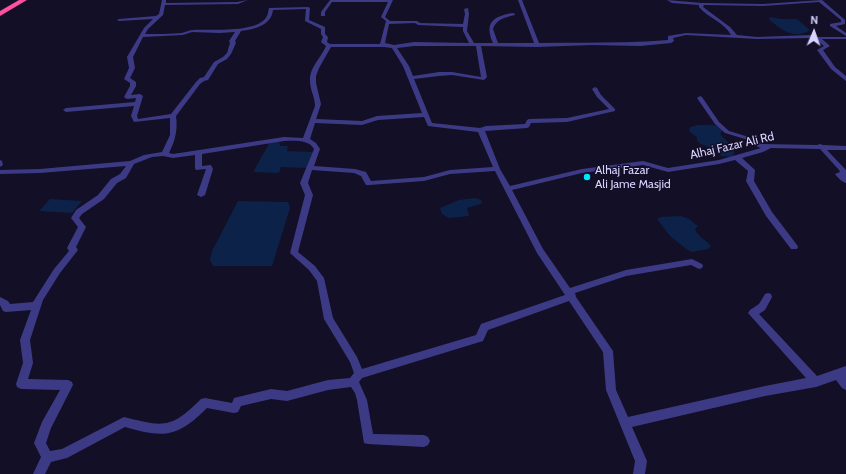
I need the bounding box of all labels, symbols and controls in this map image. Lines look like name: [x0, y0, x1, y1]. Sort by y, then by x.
north arrow: [794, 12, 834, 52]
text: N: [810, 13, 819, 27]
street label: Alhaj Fazar Ali Rd: [689, 129, 775, 163]
place label: Alhaj Fazar Ali Jame Masjid: [595, 163, 671, 191]
marker: Alhaj Fazar Ali Jame Masjid: [582, 172, 592, 182]

